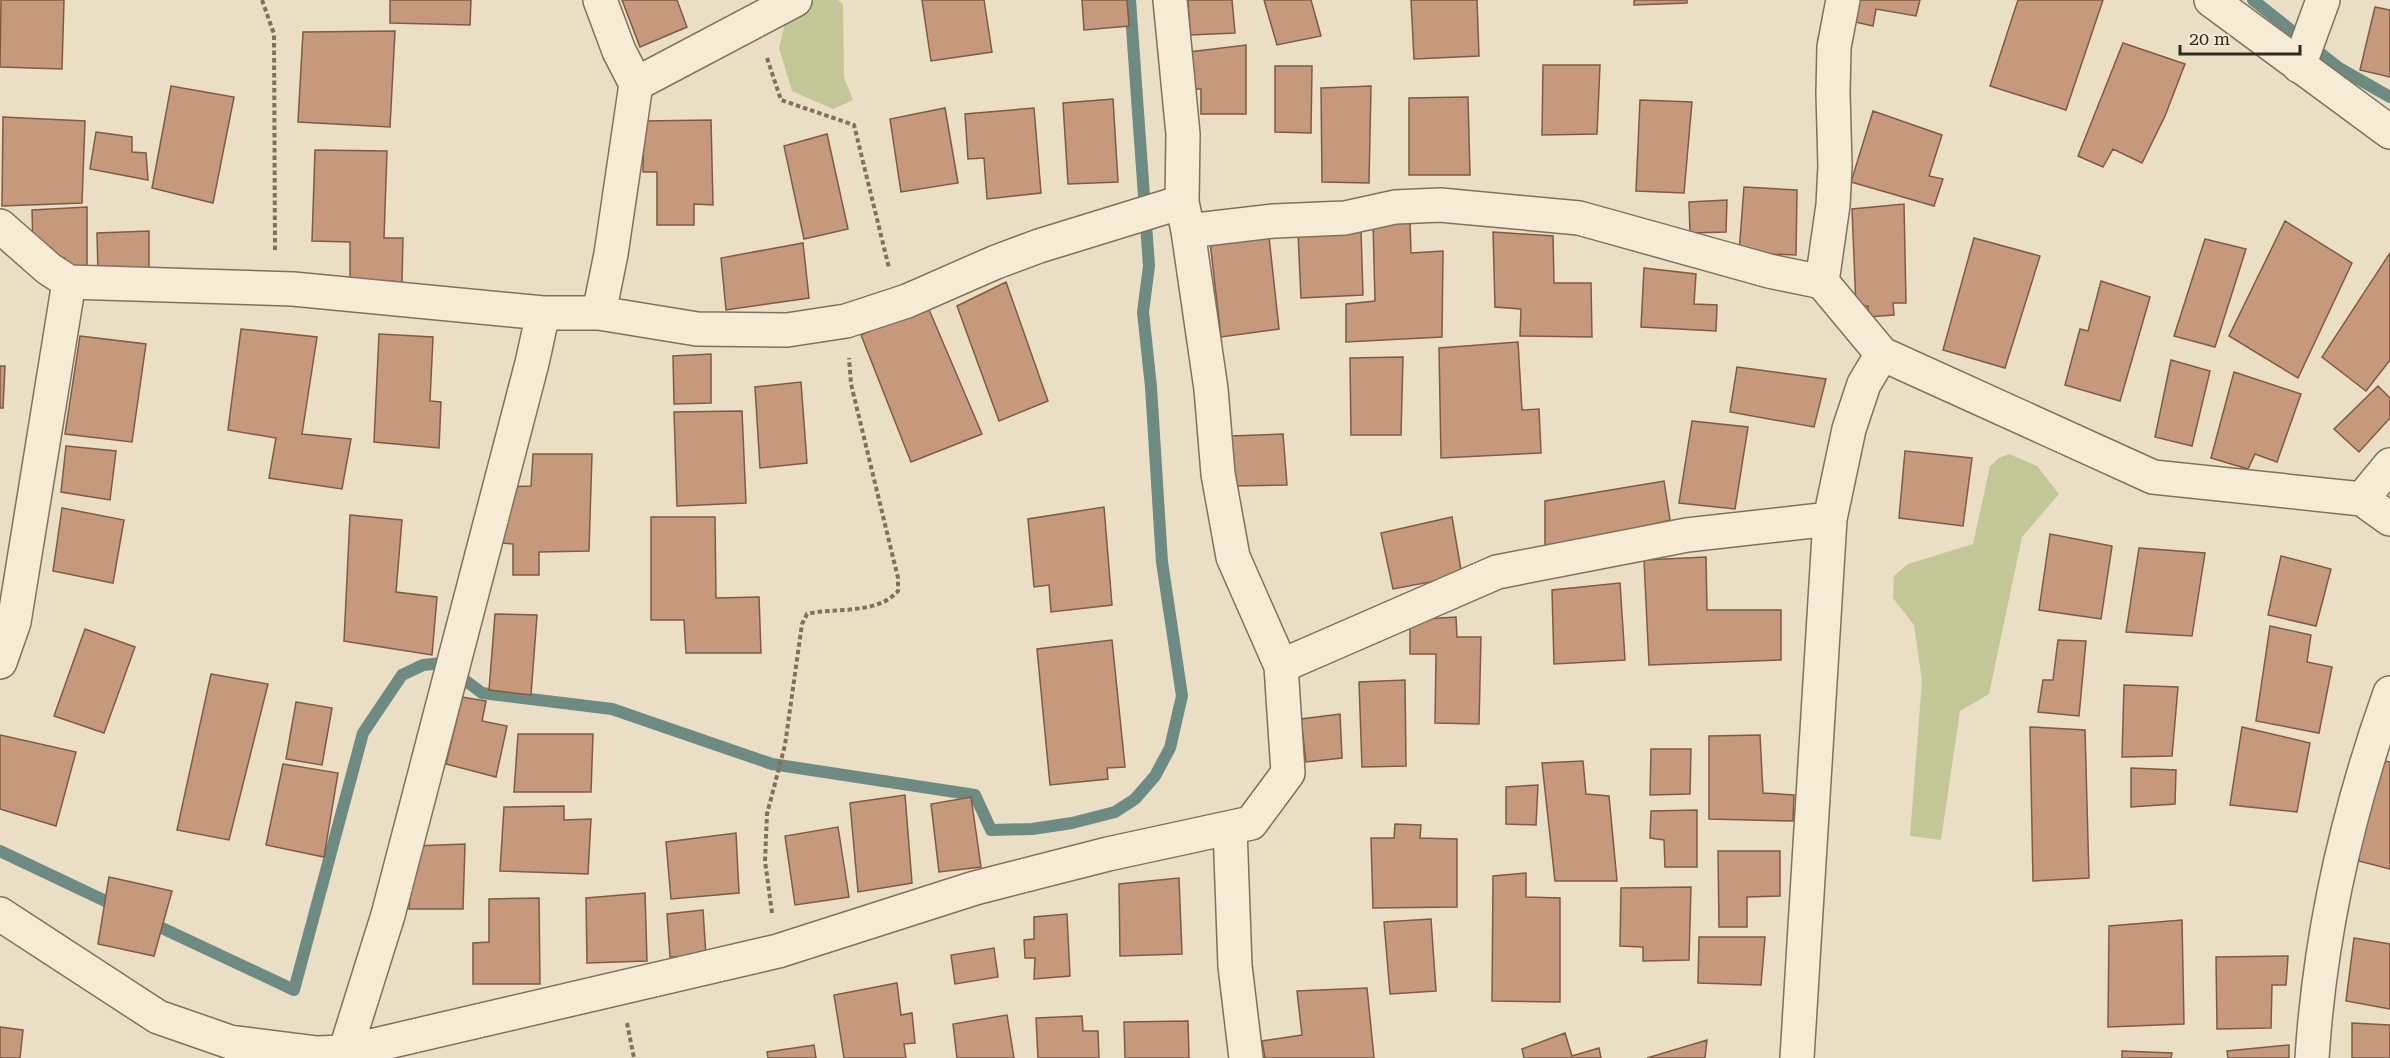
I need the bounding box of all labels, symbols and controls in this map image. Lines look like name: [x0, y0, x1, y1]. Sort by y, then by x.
scale bar: [2180, 18, 2300, 56]
text: 20 m: [2189, 28, 2230, 49]

